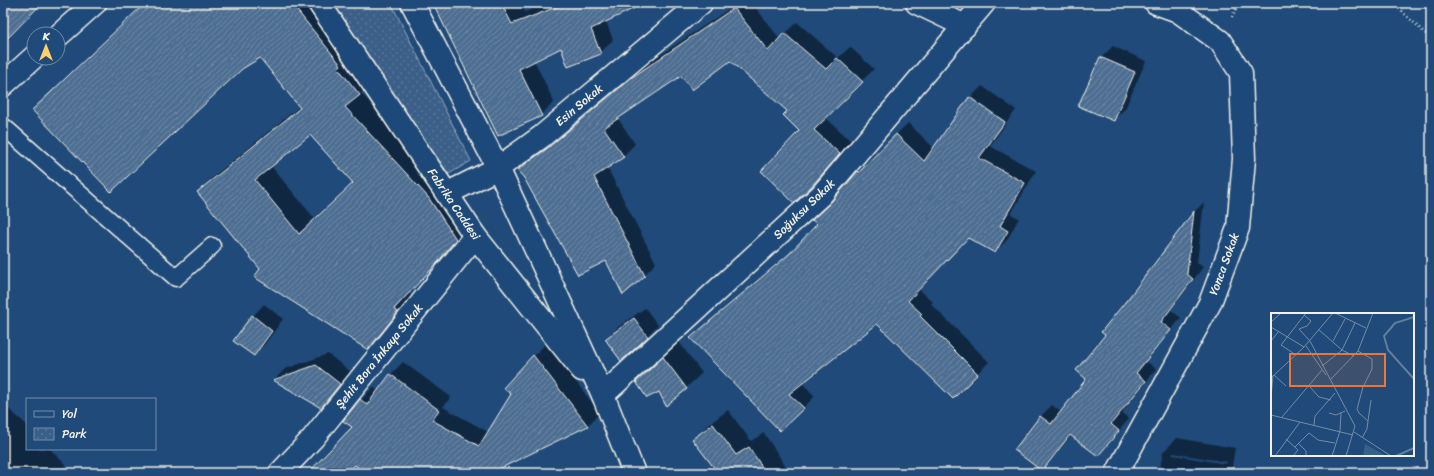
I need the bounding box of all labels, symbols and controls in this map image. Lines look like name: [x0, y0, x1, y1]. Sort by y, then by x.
north arrow: [26, 26, 66, 66]
text: K: [42, 27, 51, 46]
street label: Esin Sokak: [550, 78, 609, 132]
street label: Fabrika Caddesi: [422, 163, 487, 245]
street label: Soğuksu Sokak: [768, 173, 841, 245]
street label: Yonca Sokak: [1202, 229, 1246, 298]
street label: Şehit Bora İnkaya Sokak: [329, 298, 429, 414]
inset map: [1271, 313, 1414, 456]
legend: [26, 398, 156, 450]
text: Yol: [62, 403, 77, 425]
text: Park: [62, 423, 87, 445]

